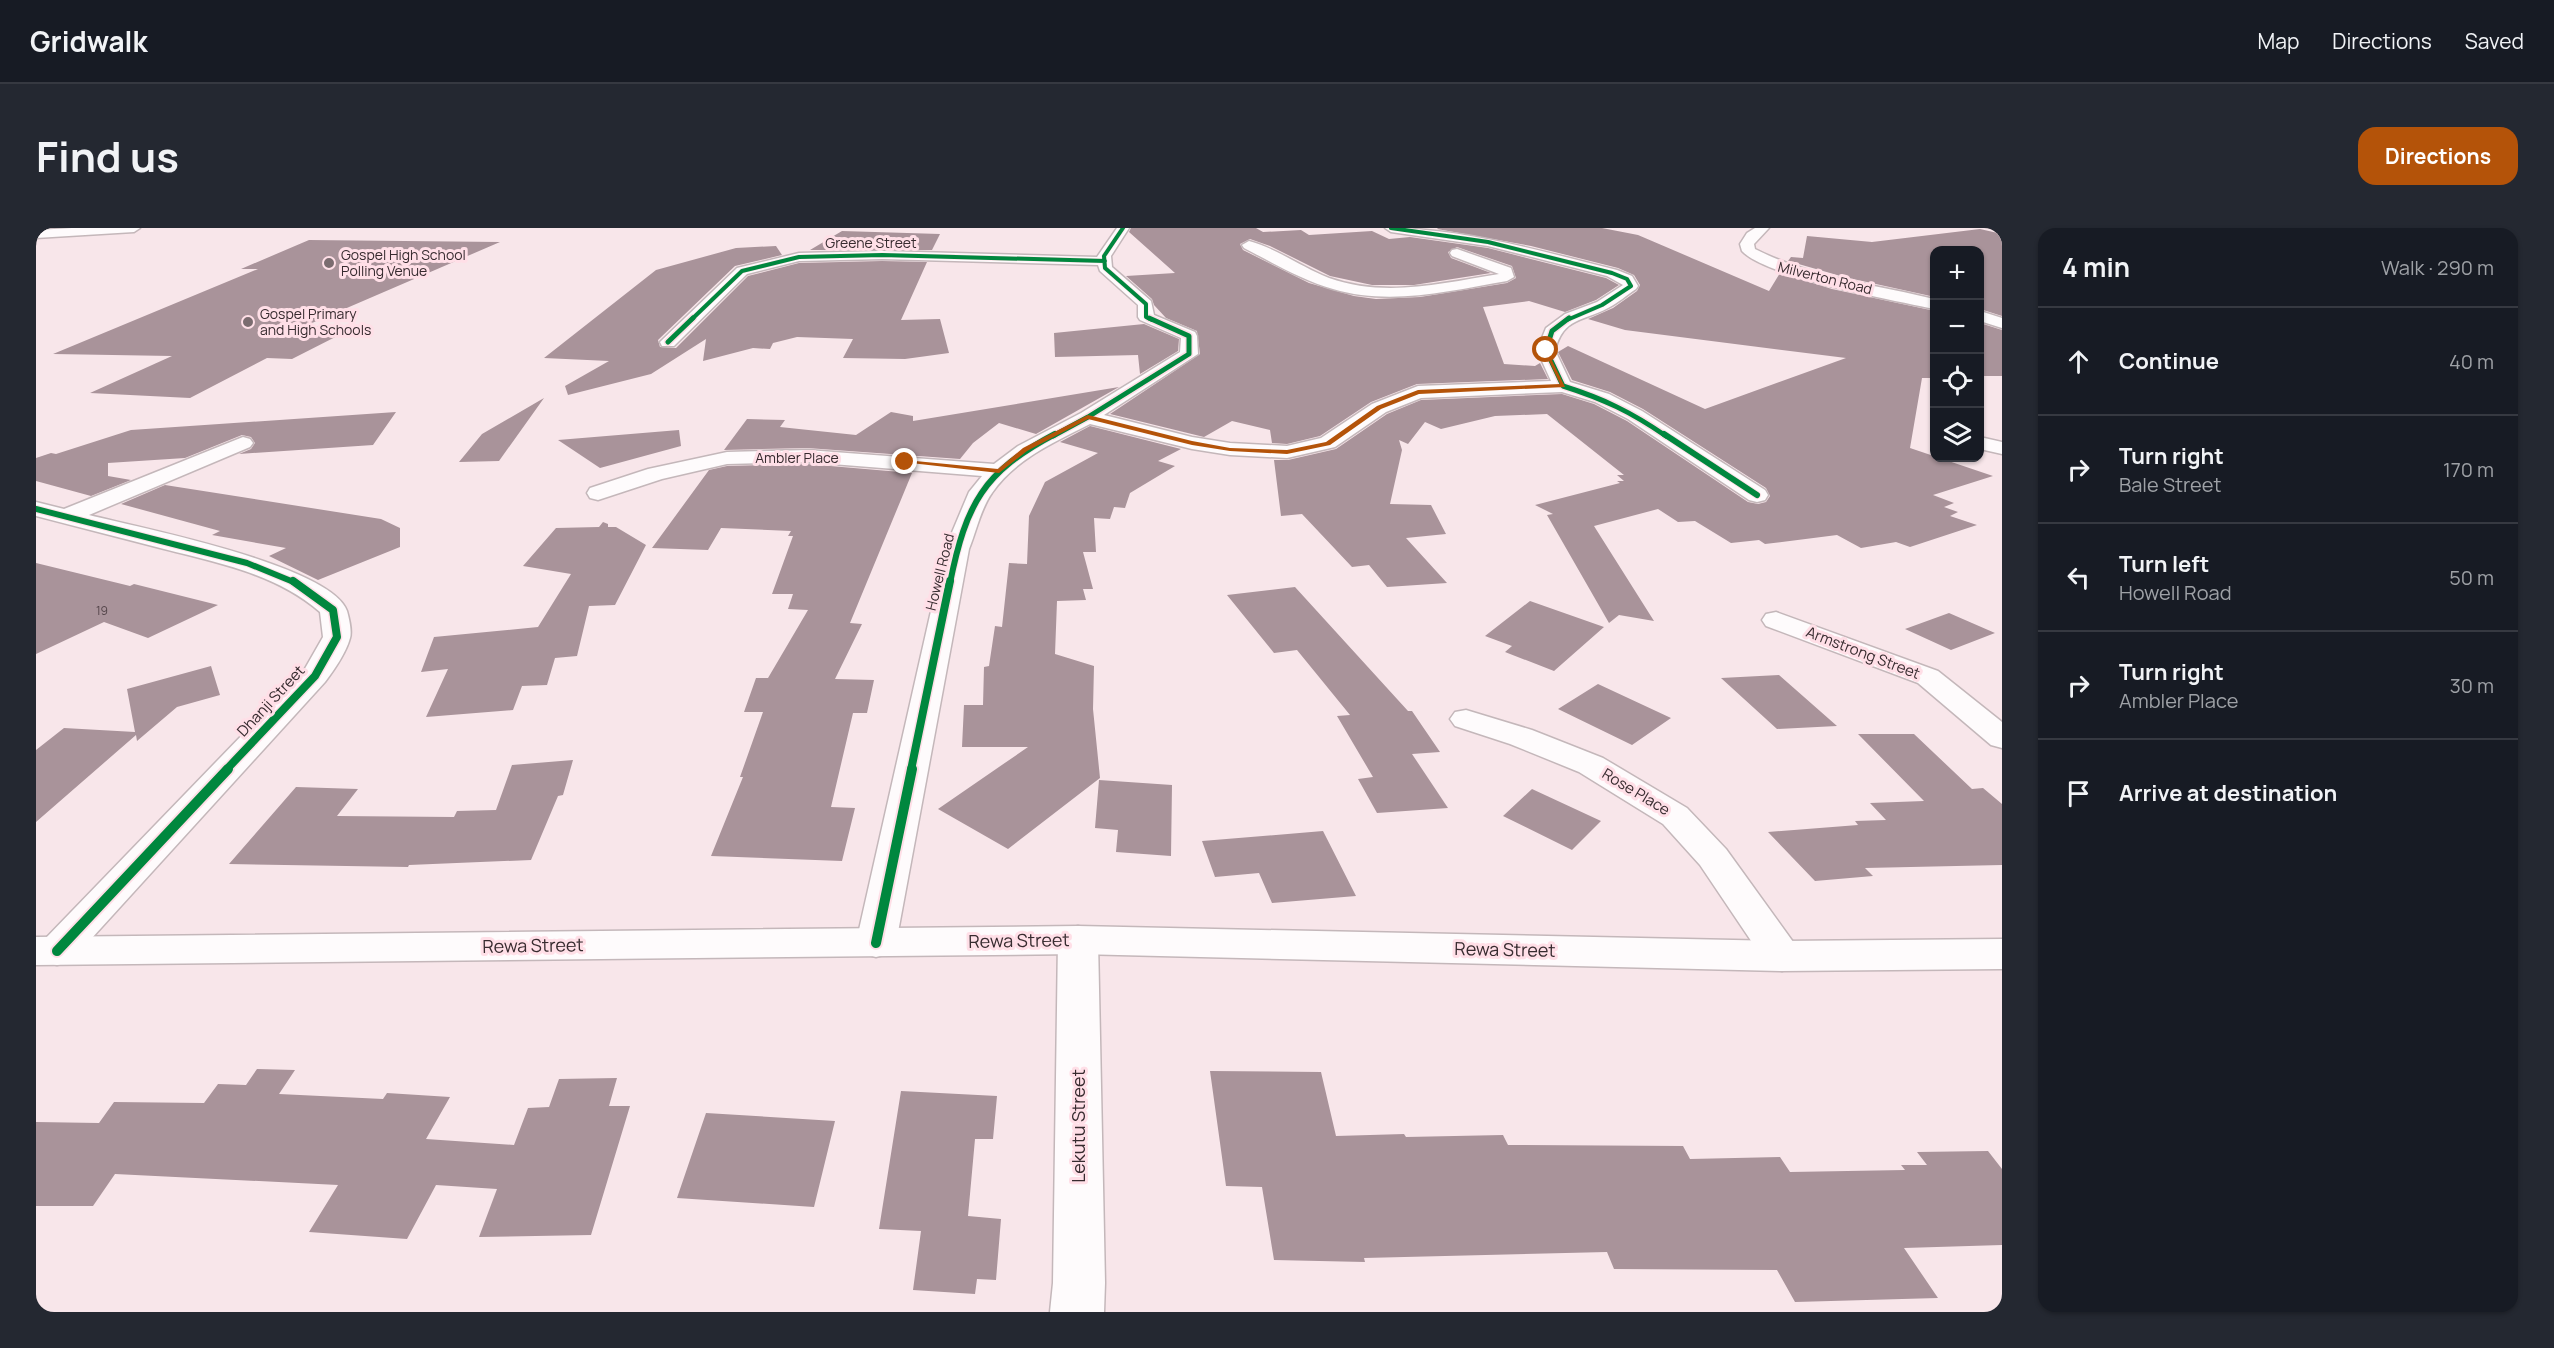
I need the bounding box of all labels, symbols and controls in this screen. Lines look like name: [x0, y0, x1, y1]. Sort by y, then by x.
text: Gridwalk: [30, 22, 147, 60]
text: Map: [2258, 27, 2299, 55]
text: Directions: [2332, 27, 2432, 55]
text: Saved: [2465, 27, 2524, 55]
text: Find us: [36, 127, 179, 185]
button: Directions: [2358, 127, 2518, 185]
street label: Greene Street: [825, 233, 917, 252]
place label: Gospel High School Polling Venue: [341, 245, 466, 280]
map controls: [1930, 246, 1984, 462]
button: +: [1930, 246, 1984, 300]
text: 4 min: [2062, 249, 2130, 285]
text: Walk · 290 m: [2381, 254, 2494, 281]
marker: Gospel High School Polling Venue: [322, 256, 336, 270]
street label: Milverton Road: [1776, 257, 1874, 298]
button: −: [1930, 300, 1984, 354]
place label: Gospel Primary and High Schools: [260, 304, 371, 339]
marker: Gospel Primary and High Schools: [241, 315, 255, 329]
route start: [1532, 336, 1558, 362]
icon: ahead: [2062, 345, 2095, 378]
text: Continue: [2119, 346, 2219, 376]
text: 40 m: [2449, 348, 2494, 375]
button: locate: [1930, 354, 1984, 408]
button: layers: [1930, 408, 1984, 462]
text: Turn right: [2119, 441, 2224, 471]
street label: Ambler Place: [755, 448, 839, 467]
route end: [891, 448, 917, 474]
icon: right: [2062, 453, 2095, 486]
text: 170 m: [2443, 456, 2494, 483]
text: Bale Street: [2119, 471, 2221, 498]
street label: Howell Road: [921, 531, 958, 612]
text: Turn left: [2119, 549, 2209, 579]
icon: left: [2062, 561, 2095, 594]
text: 50 m: [2449, 564, 2494, 591]
text: Howell Road: [2119, 579, 2232, 606]
house number: 19: [96, 602, 108, 619]
street label: Armstrong Street: [1803, 621, 1923, 684]
text: Turn right: [2119, 657, 2224, 687]
street label: Dhanji Street: [232, 660, 309, 741]
icon: right: [2062, 669, 2095, 702]
text: 30 m: [2450, 672, 2494, 699]
text: Ambler Place: [2119, 687, 2238, 714]
street label: Rose Place: [1598, 763, 1674, 820]
icon: arrive: [2062, 777, 2095, 810]
text: Arrive at destination: [2119, 778, 2337, 808]
street label: Rewa Street: [968, 927, 1070, 953]
street label: Rewa Street: [482, 932, 584, 958]
street label: Rewa Street: [1454, 936, 1556, 962]
street label: Lekutu Street: [1066, 1069, 1090, 1183]

